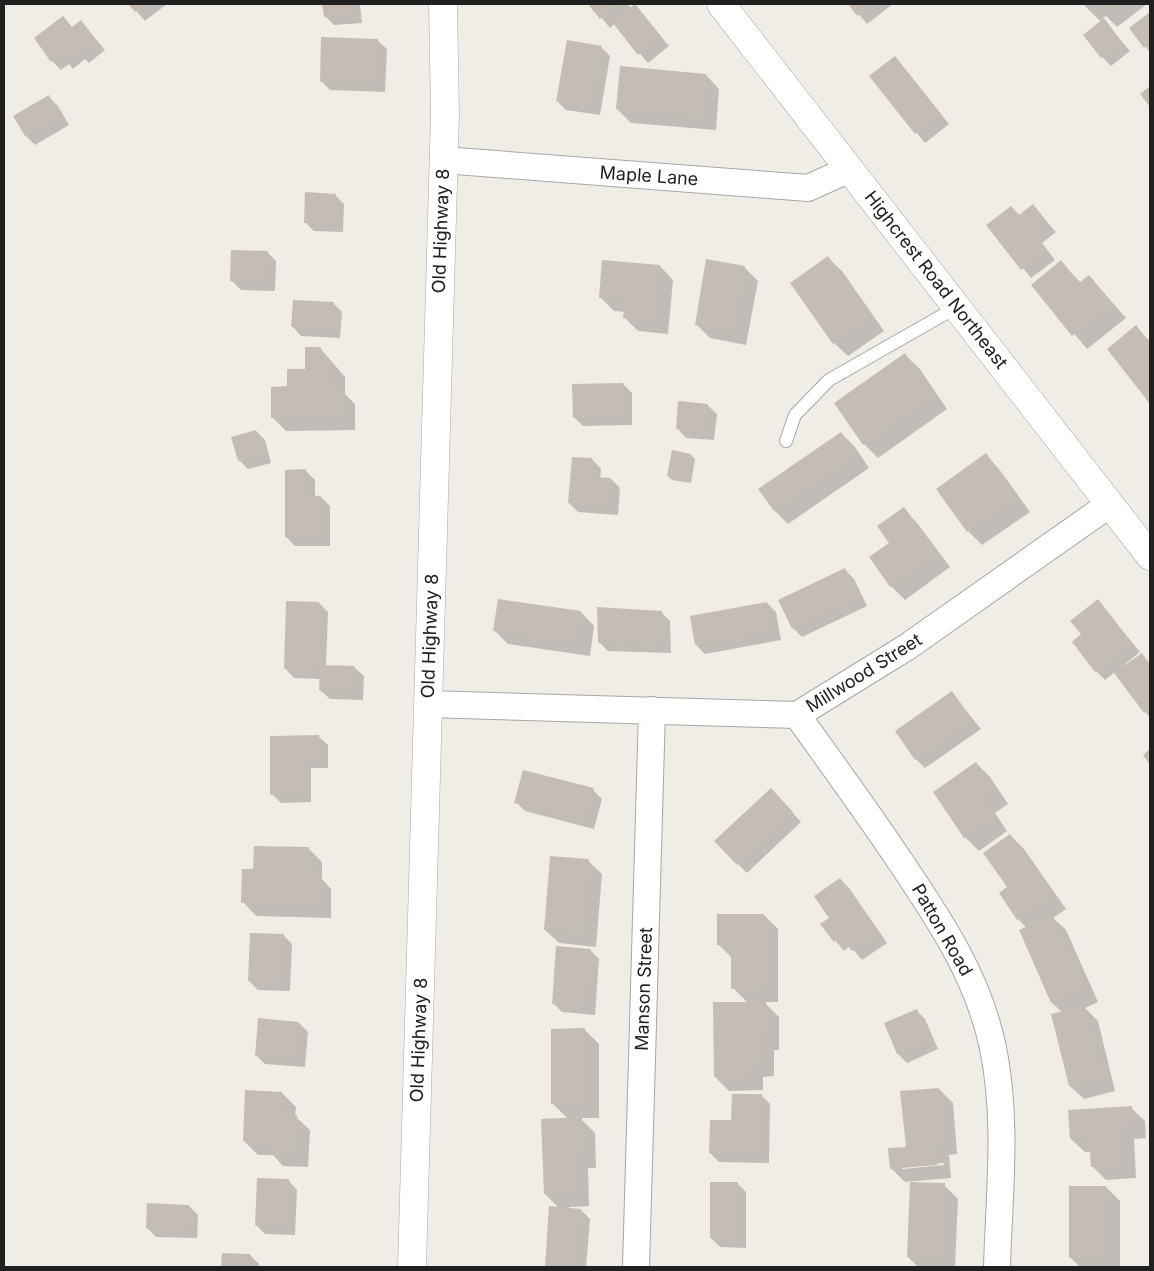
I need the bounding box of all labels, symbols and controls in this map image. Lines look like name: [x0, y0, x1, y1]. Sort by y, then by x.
street label: Maple Lane: [599, 162, 699, 189]
street label: Old Highway 8: [428, 168, 453, 294]
street label: Highcrest Road Northeast: [860, 187, 1012, 373]
street label: Old Highway 8: [417, 573, 442, 699]
street label: Millwood Street: [802, 629, 925, 717]
street label: Patton Road: [908, 880, 977, 979]
street label: Manson Street: [631, 927, 656, 1051]
street label: Old Highway 8: [406, 977, 431, 1103]

